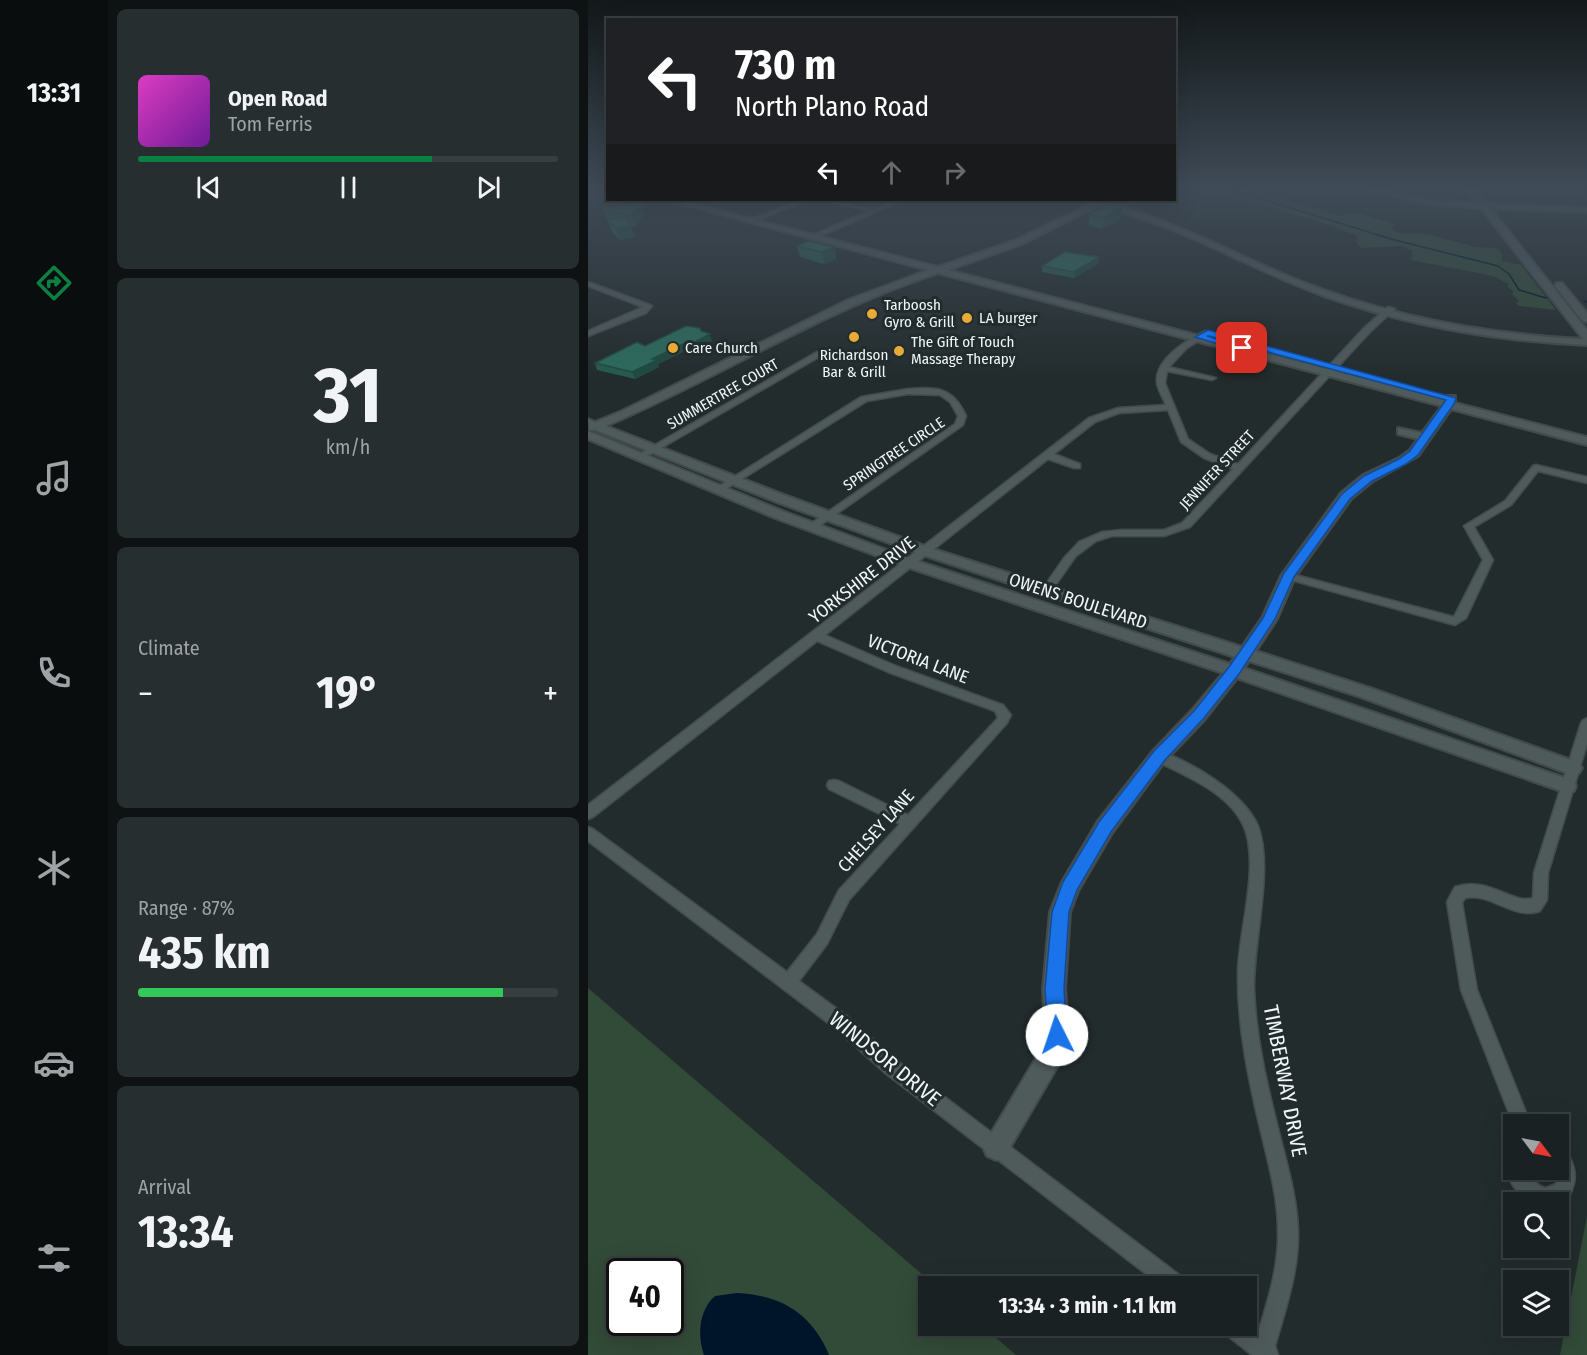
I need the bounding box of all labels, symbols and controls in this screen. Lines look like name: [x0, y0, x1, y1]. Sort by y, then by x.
text: 730 m: [735, 40, 836, 90]
icon: left: [636, 42, 714, 120]
text: 13:31: [27, 77, 81, 109]
text: Open Road: [228, 85, 328, 112]
text: North Plano Road: [735, 91, 929, 123]
text: Tom Ferris: [228, 112, 312, 136]
icon: left: [812, 156, 845, 189]
icon: ahead: [875, 156, 908, 189]
icon: right: [938, 156, 971, 189]
icon: previous: [192, 171, 225, 204]
icon: pause: [332, 171, 365, 204]
icon: next: [472, 171, 505, 204]
icon: directions: [33, 262, 75, 304]
place label: Tarboosh Gyro & Grill: [884, 296, 955, 331]
marker: Tarboosh Gyro & Grill: [865, 307, 879, 321]
place label: LA burger: [979, 309, 1038, 327]
marker: LA burger: [960, 311, 974, 325]
pin: [1216, 322, 1267, 373]
marker: Richardson Bar & Grill: [847, 330, 861, 344]
icon: arrive: [1225, 331, 1258, 364]
place label: The Gift of Touch Massage Therapy: [911, 333, 1016, 368]
place label: Care Church: [685, 339, 758, 357]
marker: Care Church: [666, 341, 680, 355]
marker: The Gift of Touch Massage Therapy: [892, 344, 906, 358]
place label: Richardson Bar & Grill: [820, 346, 888, 381]
text: 31: [314, 349, 382, 443]
street label: SUMMERTREE COURT: [664, 355, 782, 433]
street label: SPRINGTREE CIRCLE: [840, 413, 948, 495]
street label: JENNIFER STREET: [1176, 427, 1258, 513]
text: km/h: [326, 435, 370, 459]
icon: music: [33, 457, 75, 499]
street label: YORKSHIRE DRIVE: [805, 532, 919, 628]
street label: OWENS BOULEVARD: [1006, 568, 1150, 634]
street label: VICTORIA LANE: [864, 630, 972, 688]
text: Climate: [138, 636, 200, 660]
icon: phone: [33, 652, 75, 694]
text: 19°: [316, 666, 380, 720]
text: −: [138, 674, 153, 714]
text: +: [543, 674, 558, 714]
street label: CHELSEY LANE: [833, 785, 919, 877]
icon: climate: [33, 847, 75, 889]
text: Range · 87%: [138, 896, 235, 920]
text: 435 km: [138, 926, 271, 980]
position arrow: [1025, 1003, 1089, 1067]
street label: TIMBERWAY DRIVE: [1258, 1003, 1312, 1159]
street label: WINDSOR DRIVE: [824, 1006, 946, 1112]
icon: car: [33, 1042, 75, 1084]
north arrow: [1503, 1114, 1569, 1180]
map controls: [1503, 1114, 1569, 1336]
text: Arrival: [138, 1175, 191, 1199]
button: search: [1503, 1192, 1569, 1258]
text: 13:34: [138, 1205, 234, 1259]
icon: filters: [33, 1237, 75, 1279]
speed limit sign: 40: [606, 1258, 684, 1336]
button: layers: [1503, 1270, 1569, 1336]
text: 13:34 · 3 min · 1.1 km: [998, 1292, 1177, 1319]

